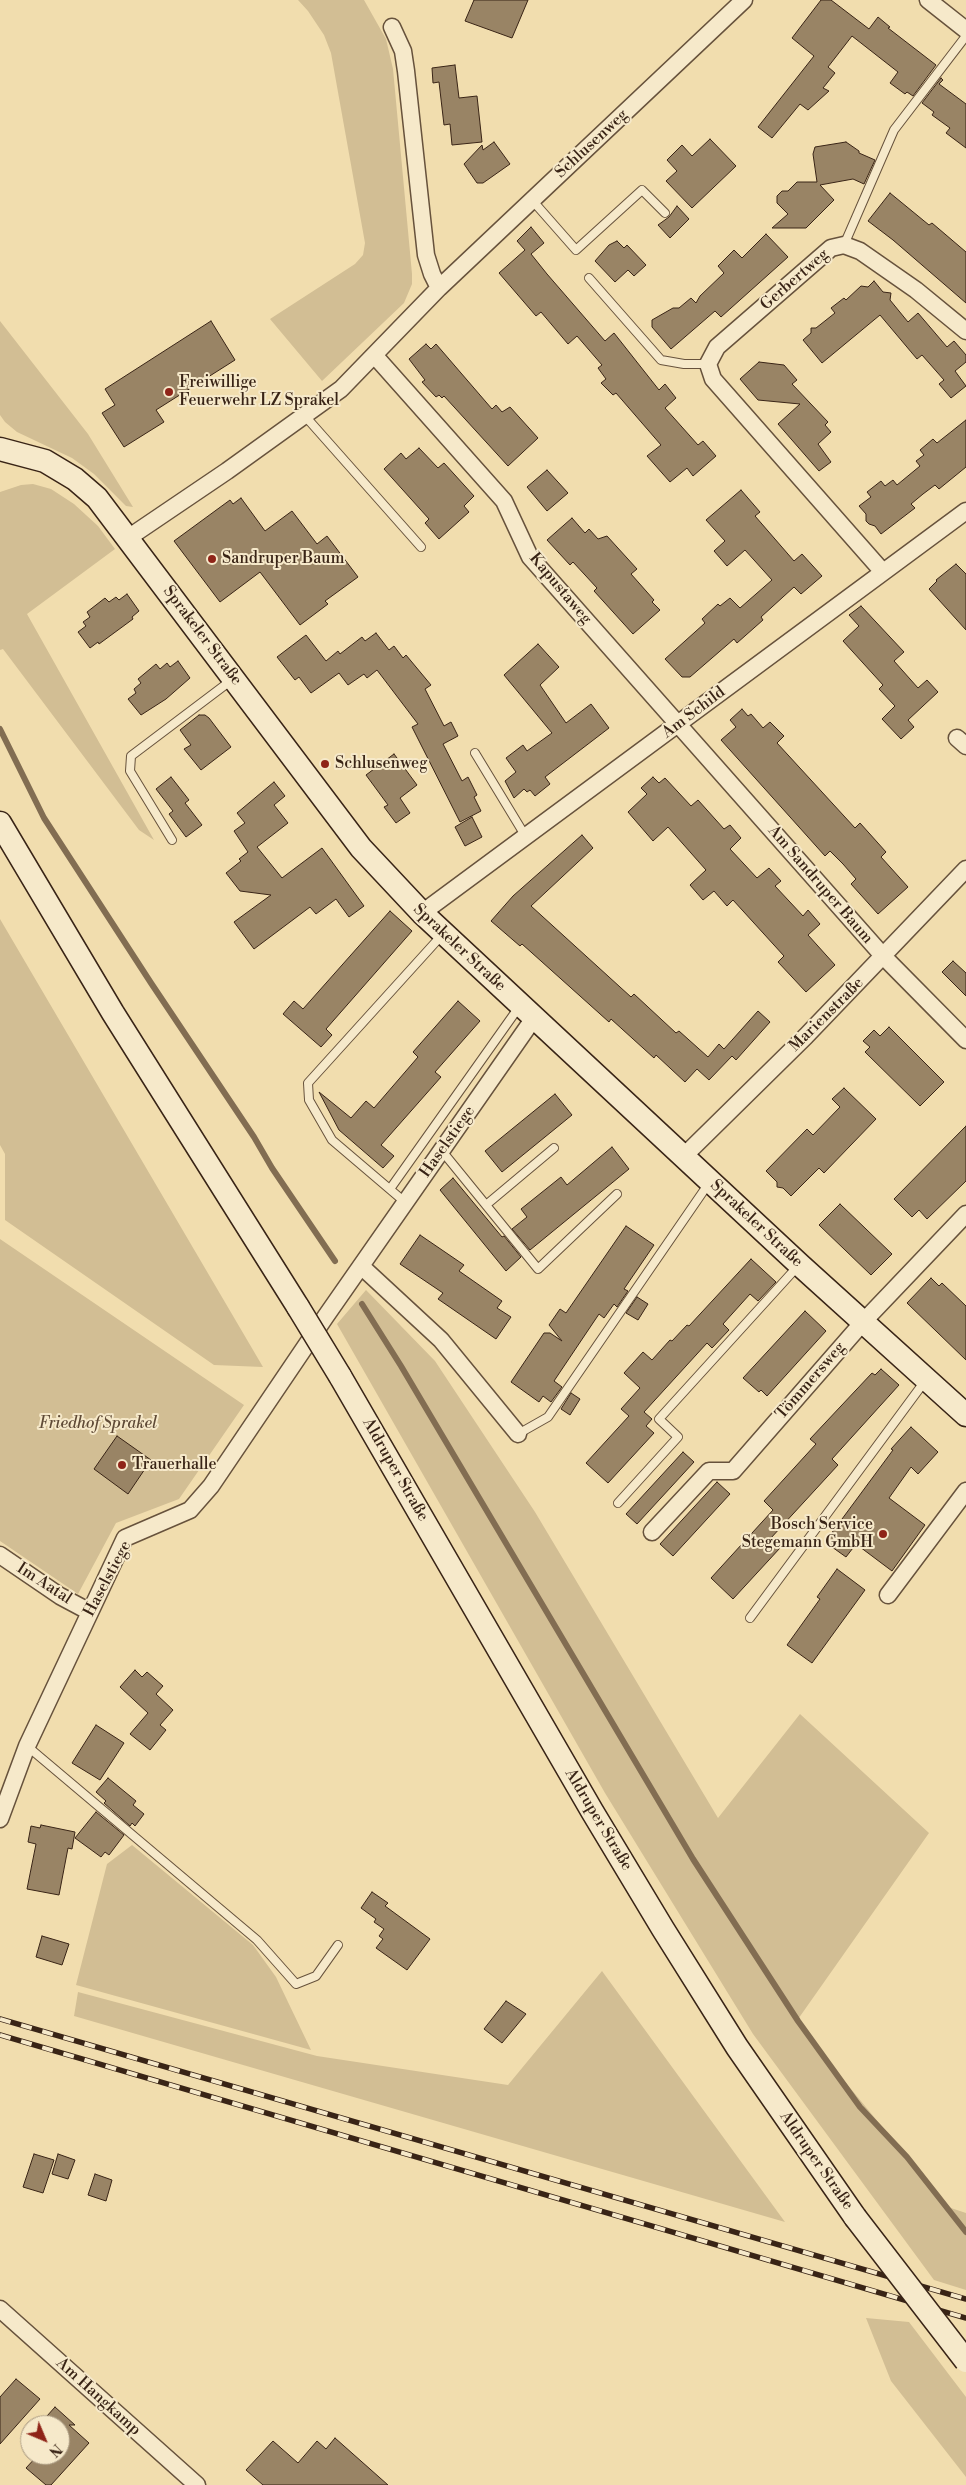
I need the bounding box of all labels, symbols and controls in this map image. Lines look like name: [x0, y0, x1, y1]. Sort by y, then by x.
street label: Schlusenweg: [552, 105, 632, 183]
street label: Gerbertweg: [757, 245, 833, 315]
place label: Freiwillige Feuerwehr LZ Sprakel: [179, 373, 339, 411]
marker: Freiwillige Feuerwehr LZ Sprakel: [163, 386, 175, 398]
place label: Sandruper Baum: [222, 549, 344, 569]
street label: Kapustaweg: [525, 549, 595, 629]
marker: Sandruper Baum: [206, 553, 218, 565]
street label: Sprakeler Straße: [158, 582, 246, 690]
street label: Am Schild: [659, 683, 729, 743]
place label: Schlusenweg: [335, 754, 427, 774]
marker: Schlusenweg: [319, 758, 331, 770]
street label: Am Sandruper Baum: [763, 822, 877, 948]
street label: Sprakeler Straße: [409, 900, 509, 996]
street label: Marienstraße: [786, 974, 868, 1056]
street label: Haselstiege: [416, 1102, 480, 1182]
street label: Sprakeler Straße: [706, 1176, 806, 1272]
street label: Tömmersweg: [772, 1338, 850, 1424]
park label: Friedhof Sprakel: [39, 1414, 157, 1434]
street label: Aldruper Straße: [358, 1415, 432, 1525]
place label: Trauerhalle: [132, 1455, 217, 1475]
marker: Trauerhalle: [116, 1459, 128, 1471]
place label: Bosch Service Stegemann GmbH: [742, 1515, 873, 1553]
marker: Bosch Service Stegemann GmbH: [877, 1528, 889, 1540]
street label: Haselstiege: [80, 1538, 136, 1620]
street label: Im Aatal: [13, 1559, 75, 1609]
street label: Aldruper Straße: [560, 1765, 636, 1875]
street label: Aldruper Straße: [775, 2108, 857, 2214]
street label: Am Hangkamp: [52, 2354, 144, 2440]
north arrow: [20, 2415, 70, 2465]
text: N: [45, 2440, 65, 2460]

